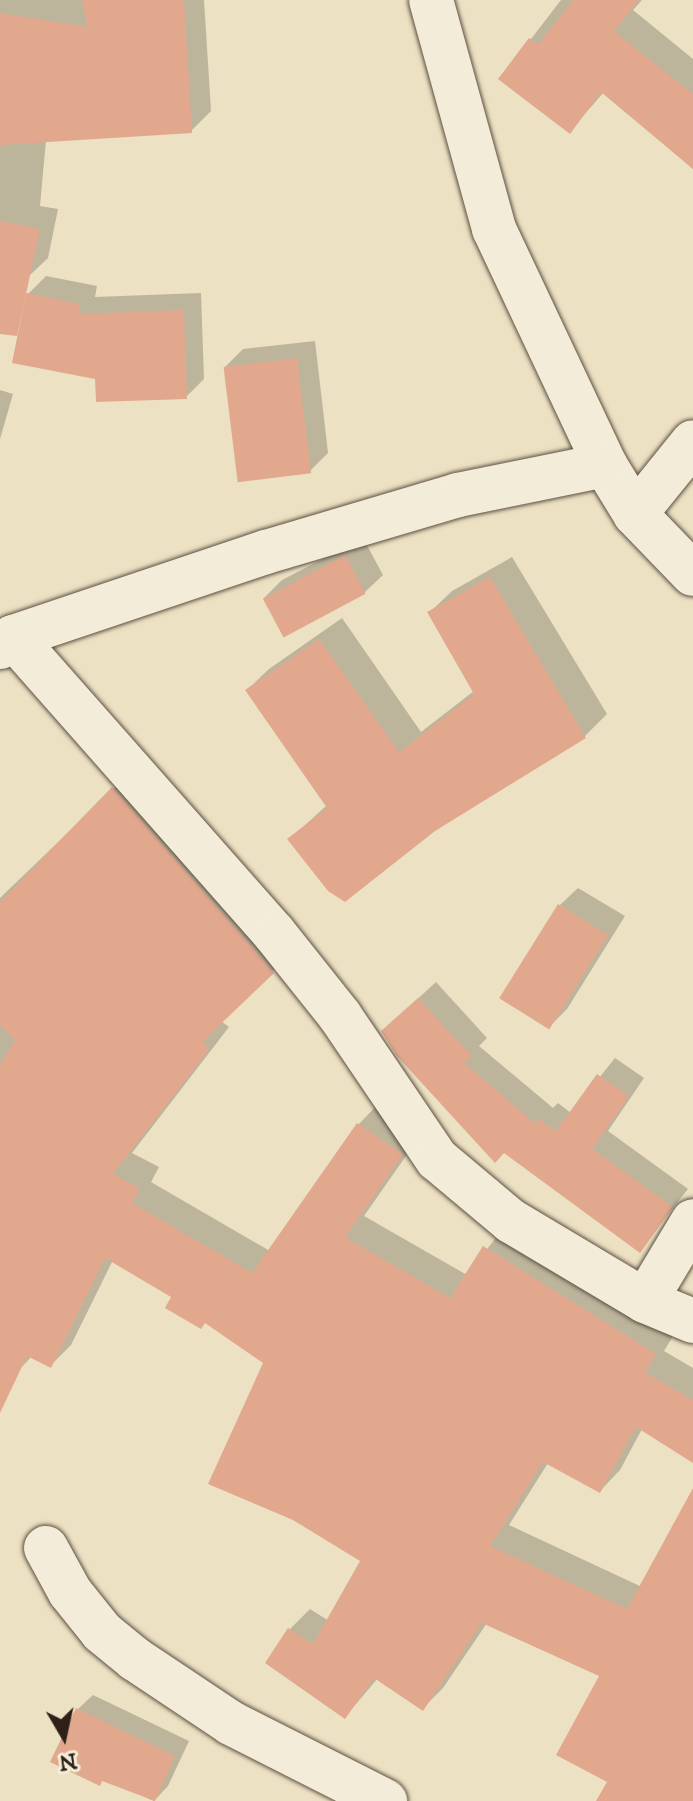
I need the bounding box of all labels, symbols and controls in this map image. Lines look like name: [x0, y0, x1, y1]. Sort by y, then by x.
north arrow: [24, 1697, 104, 1777]
text: N: [57, 1746, 79, 1776]

